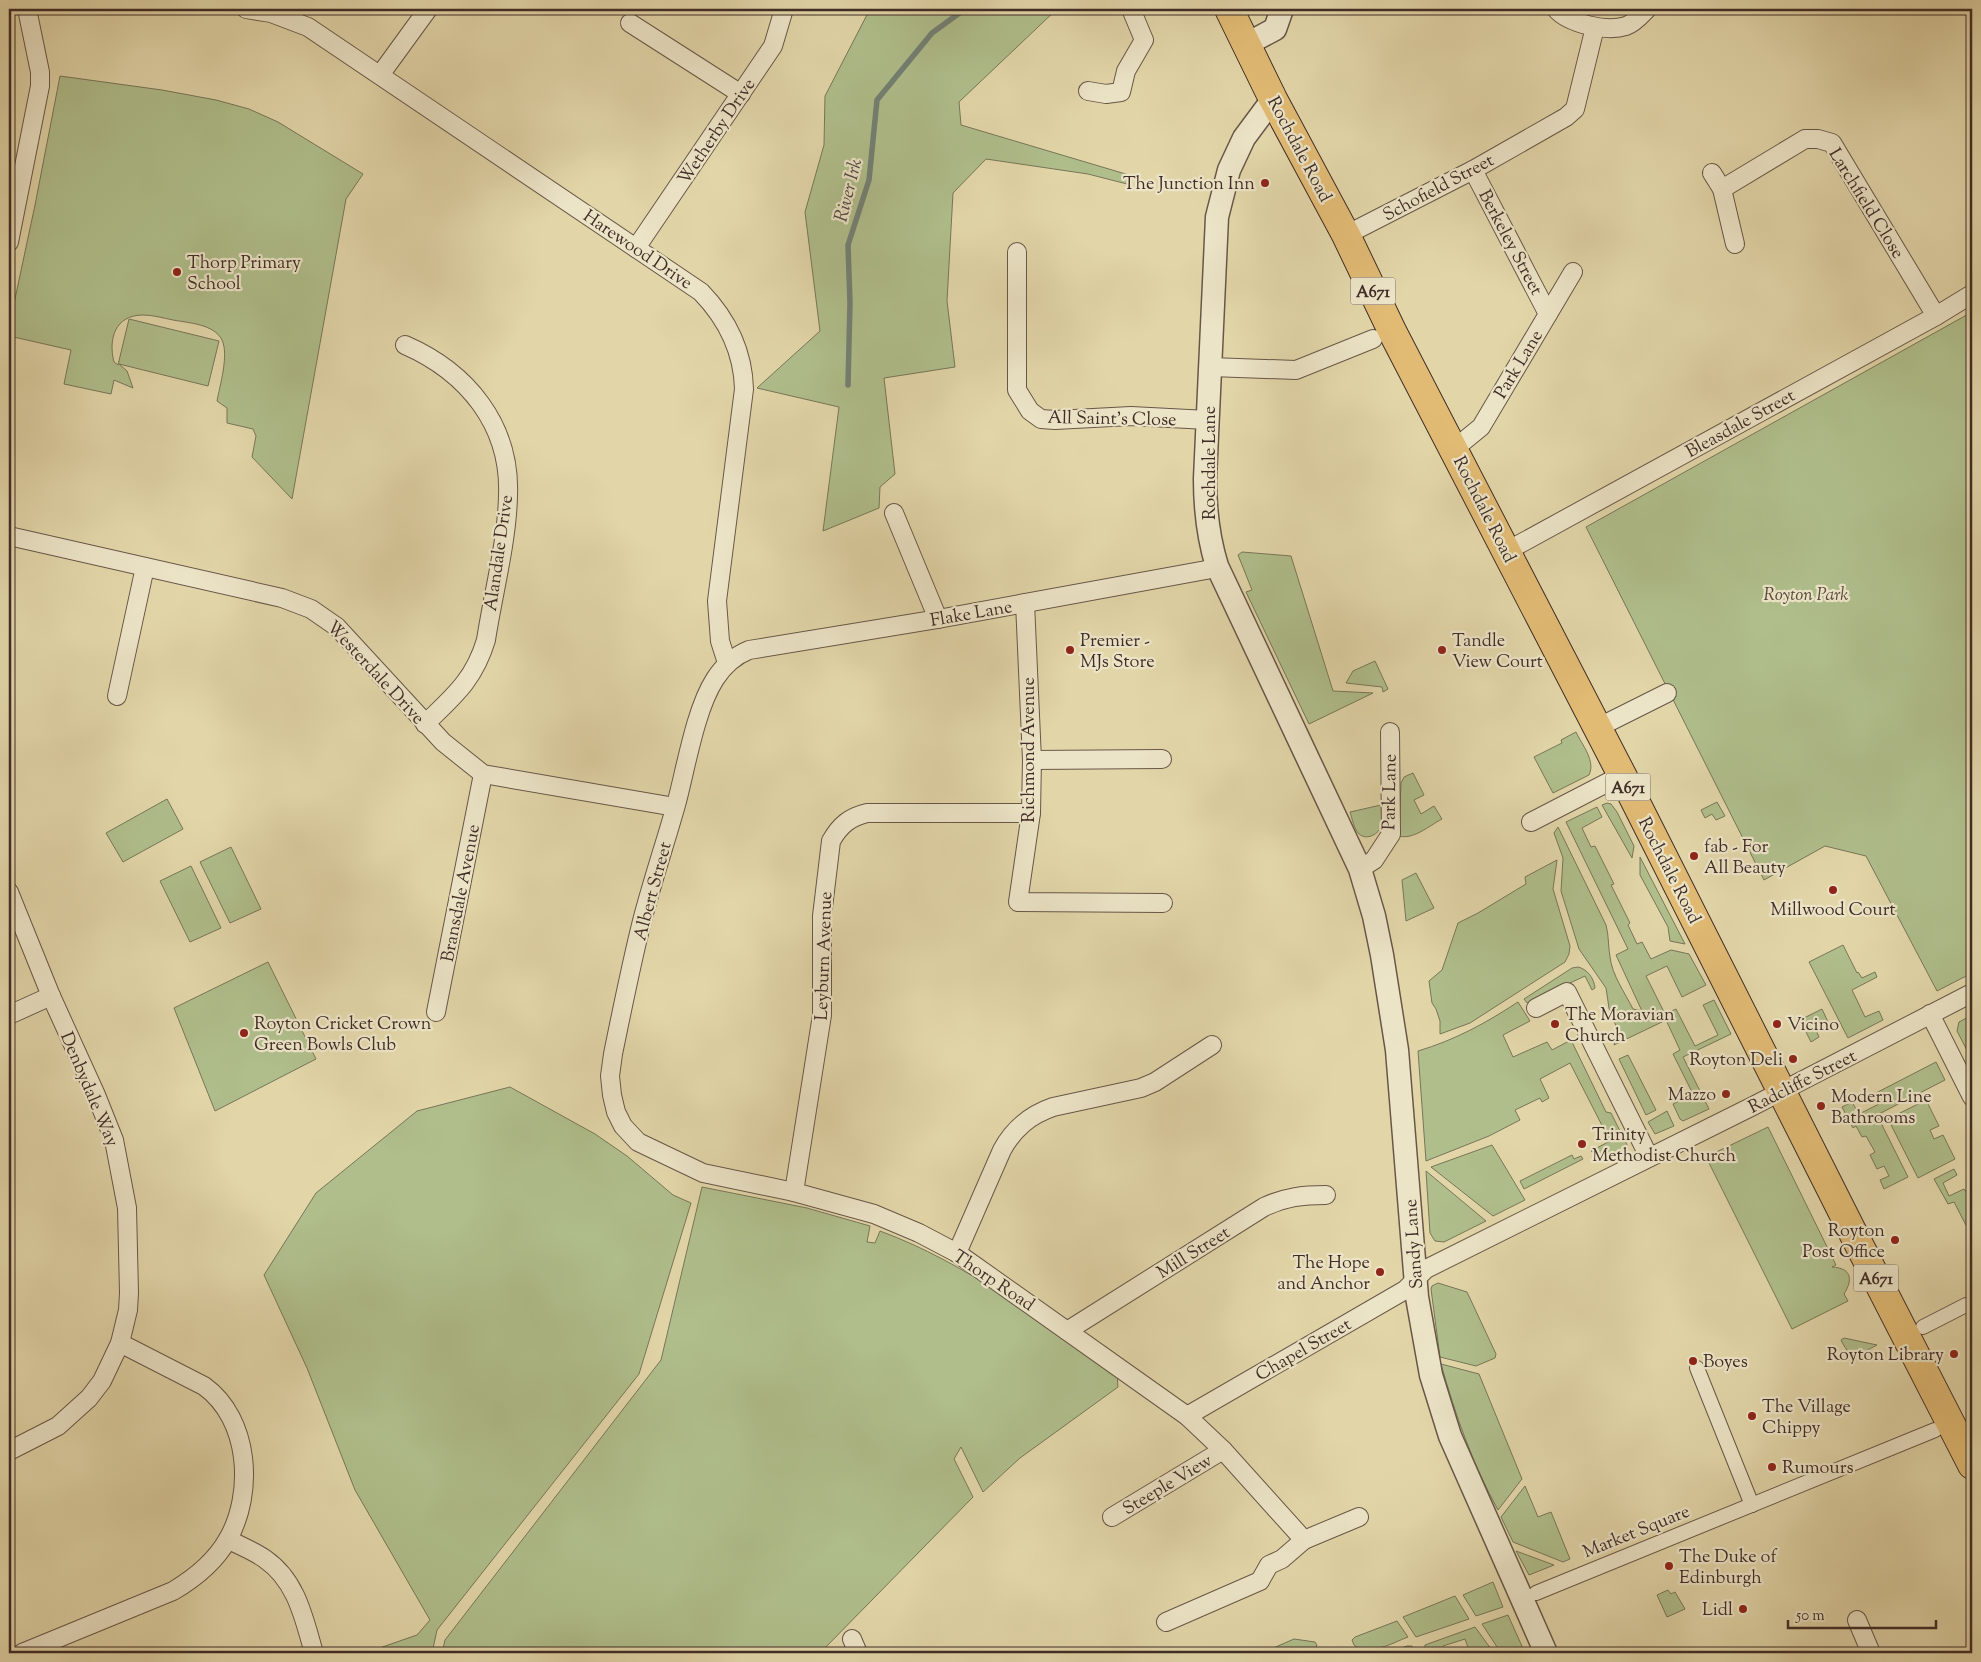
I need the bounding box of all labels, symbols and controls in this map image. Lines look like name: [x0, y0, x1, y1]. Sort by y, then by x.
street label: Wetherby Drive: [672, 74, 763, 191]
street label: Rochdale Road: [1259, 92, 1337, 208]
street label: Larchfield Close: [1821, 144, 1910, 264]
street label: Schofield Street: [1379, 149, 1499, 229]
water label: River Irk: [829, 156, 870, 225]
place label: The Junction Inn: [1123, 172, 1255, 198]
marker: The Junction Inn: [1259, 177, 1271, 189]
street label: Berkeley Street: [1470, 185, 1548, 300]
street label: Harewood Drive: [577, 204, 697, 297]
place label: Thorp Primary School: [187, 251, 301, 298]
marker: Thorp Primary School: [171, 266, 183, 278]
road number: A671: [1350, 278, 1396, 304]
street label: Park Lane: [1489, 326, 1550, 404]
street label: Bleasdale Street: [1681, 384, 1801, 466]
street label: All Saint's Close: [1047, 406, 1177, 434]
street label: Rochdale Lane: [1198, 406, 1224, 520]
street label: Rochdale Road: [1445, 452, 1521, 568]
street label: Alandale Drive: [479, 493, 521, 613]
park label: Royton Park: [1764, 583, 1848, 609]
street label: Flake Lane: [928, 595, 1014, 635]
street label: Westerdale Drive: [319, 616, 430, 731]
place label: Premier - MJs Store: [1080, 629, 1155, 676]
place label: Tandle View Court: [1452, 629, 1543, 676]
marker: Premier - MJs Store: [1064, 644, 1076, 656]
marker: Tandle View Court: [1436, 644, 1448, 656]
street label: Richmond Avenue: [1017, 677, 1043, 823]
street label: Park Lane: [1377, 754, 1405, 830]
road number: A671: [1606, 774, 1650, 800]
street label: Rochdale Road: [1630, 813, 1706, 929]
street label: Bransdale Avenue: [436, 822, 488, 964]
place label: fab - For All Beauty: [1704, 835, 1786, 882]
street label: Albert Street: [628, 839, 680, 944]
marker: fab - For All Beauty: [1688, 850, 1700, 862]
marker: Millwood Court: [1827, 884, 1839, 896]
street label: Leyburn Avenue: [810, 891, 840, 1021]
place label: Millwood Court: [1770, 898, 1896, 924]
place label: The Moravian Church: [1565, 1003, 1675, 1050]
place label: Royton Cricket Crown Green Bowls Club: [254, 1012, 432, 1059]
place label: Vicino: [1787, 1013, 1839, 1039]
marker: The Moravian Church: [1549, 1018, 1561, 1030]
marker: Vicino: [1771, 1018, 1783, 1030]
marker: Royton Cricket Crown Green Bowls Club: [238, 1027, 250, 1039]
street label: Denbydale Way: [52, 1028, 124, 1151]
street label: Radcliffe Street: [1744, 1044, 1862, 1121]
place label: Royton Deli: [1689, 1048, 1783, 1074]
marker: Royton Deli: [1787, 1053, 1799, 1065]
place label: Mazzo: [1668, 1083, 1716, 1109]
place label: Modern Line Bathrooms: [1831, 1085, 1932, 1132]
marker: Mazzo: [1720, 1088, 1732, 1100]
marker: Modern Line Bathrooms: [1815, 1100, 1827, 1112]
place label: Trinity Methodist Church: [1592, 1123, 1736, 1170]
marker: Trinity Methodist Church: [1576, 1138, 1588, 1150]
street label: Sandy Lane: [1399, 1198, 1431, 1290]
place label: Royton Post Office: [1802, 1219, 1885, 1266]
street label: Mill Street: [1152, 1221, 1236, 1286]
marker: Royton Post Office: [1889, 1234, 1901, 1246]
street label: Thorp Road: [947, 1245, 1039, 1319]
place label: The Hope and Anchor: [1277, 1251, 1370, 1298]
road number: A671: [1854, 1264, 1898, 1292]
marker: The Hope and Anchor: [1374, 1266, 1386, 1278]
street label: Chapel Street: [1251, 1313, 1357, 1389]
place label: Royton Library: [1827, 1343, 1944, 1369]
marker: Royton Library: [1948, 1348, 1960, 1360]
place label: Boyes: [1703, 1350, 1748, 1376]
marker: Boyes: [1687, 1355, 1699, 1367]
place label: The Village Chippy: [1762, 1395, 1851, 1442]
marker: The Village Chippy: [1746, 1410, 1758, 1422]
street label: Steeple View: [1118, 1448, 1218, 1523]
place label: Rumours: [1782, 1456, 1854, 1482]
marker: Rumours: [1766, 1461, 1778, 1473]
street label: Market Square: [1579, 1500, 1694, 1566]
place label: The Duke of Edinburgh: [1679, 1545, 1777, 1592]
marker: The Duke of Edinburgh: [1663, 1560, 1675, 1572]
scale bar: [1788, 1597, 1936, 1629]
place label: Lidl: [1702, 1598, 1733, 1624]
marker: Lidl: [1737, 1603, 1749, 1615]
text: 50 m: [1795, 1606, 1825, 1627]

